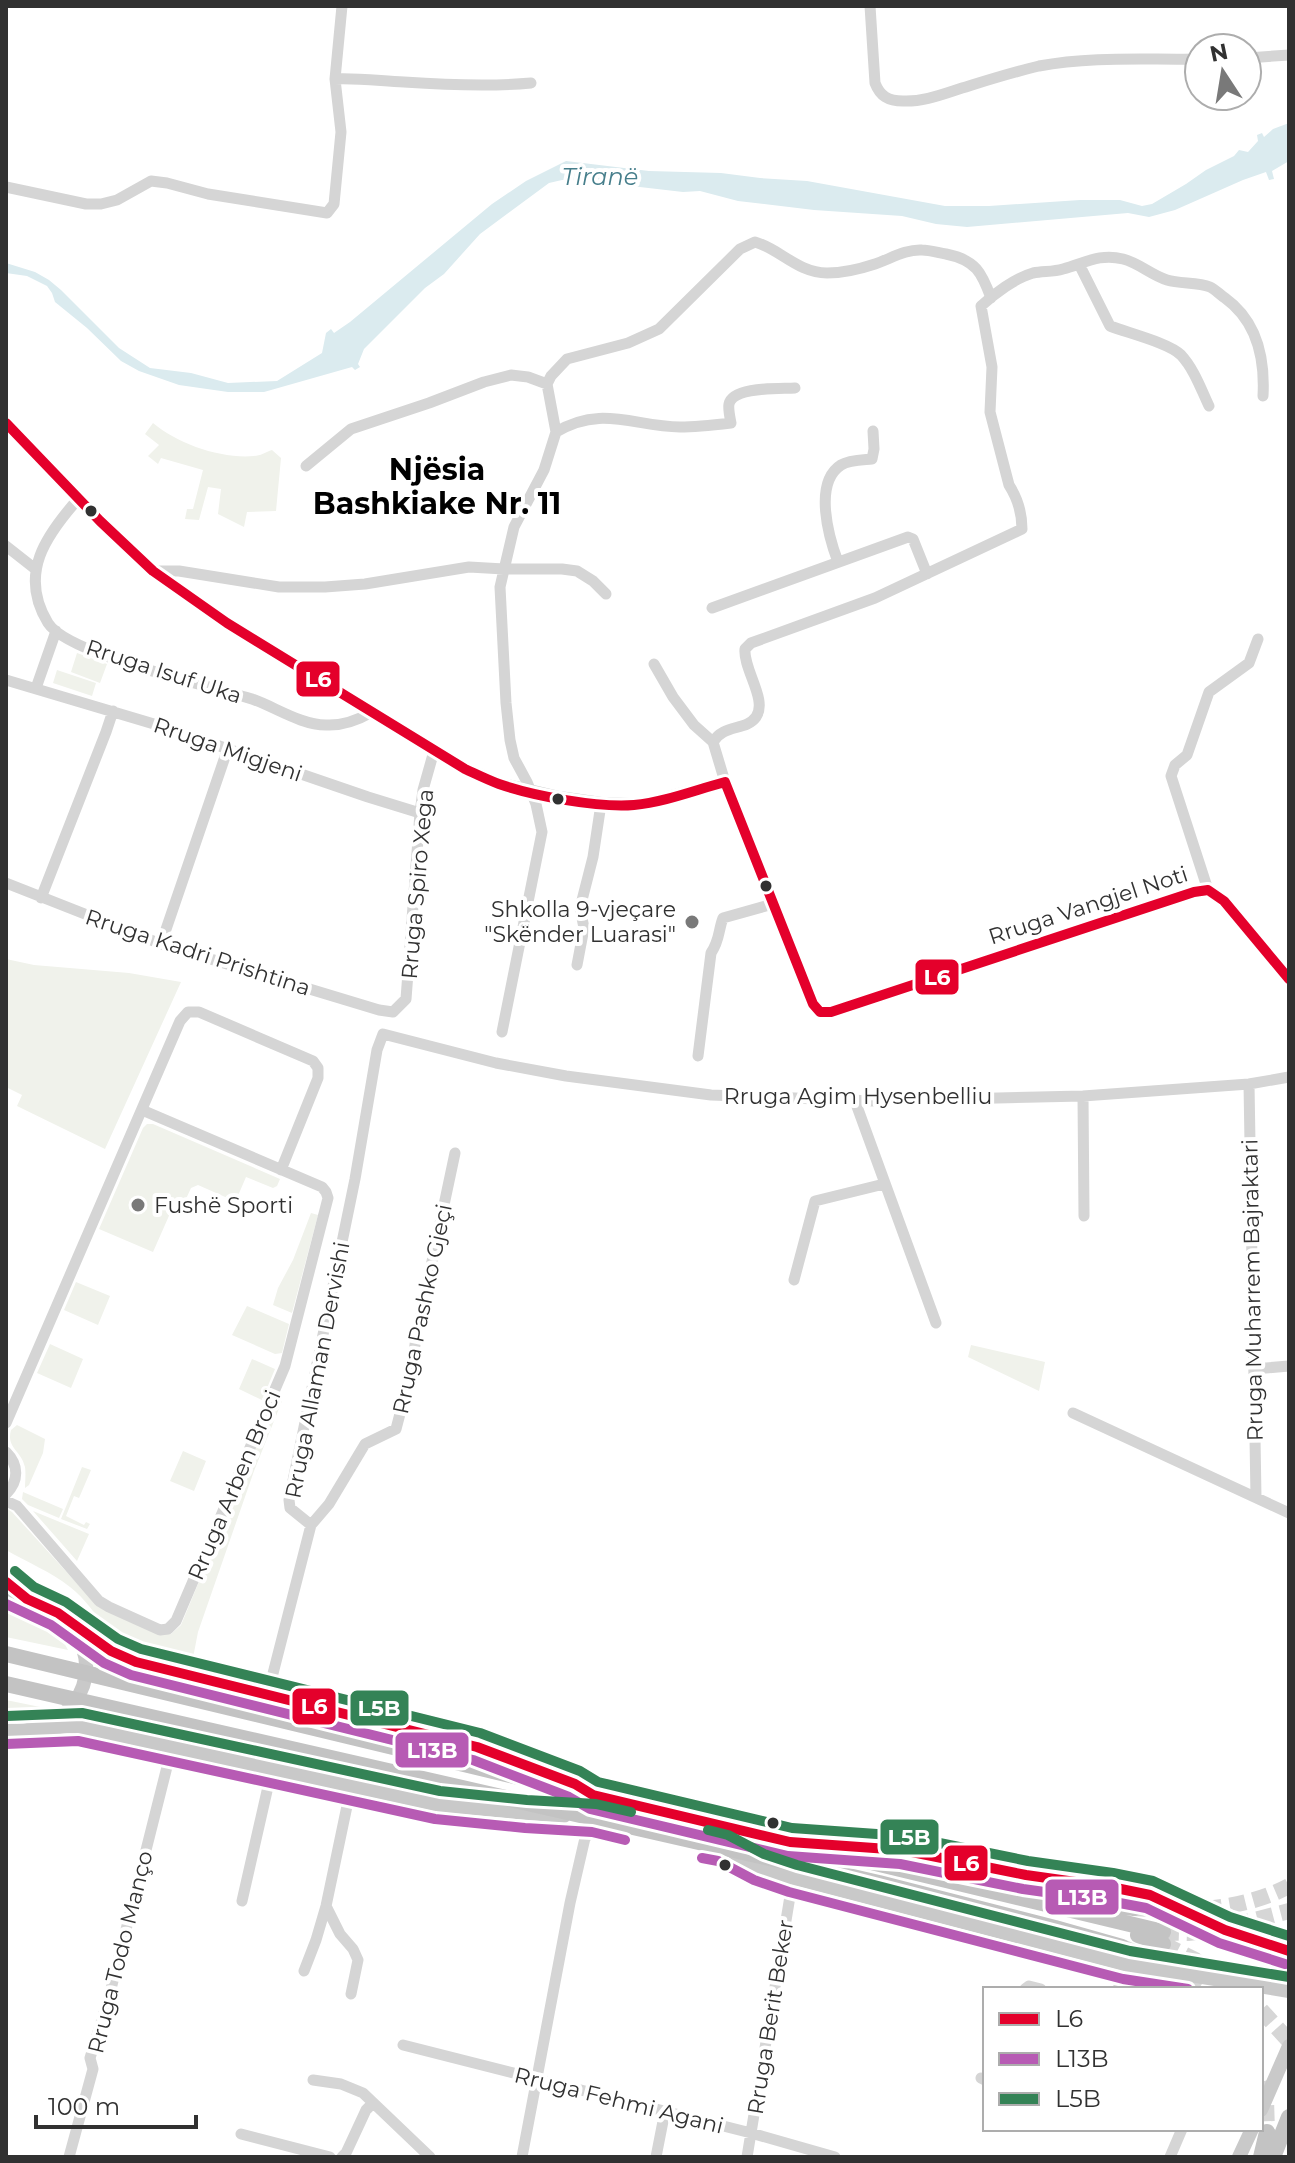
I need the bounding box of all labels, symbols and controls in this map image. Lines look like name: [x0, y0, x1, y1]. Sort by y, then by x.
north arrow: [1183, 32, 1263, 112]
text: N: [1207, 38, 1230, 68]
water label: Tiranë: [562, 162, 638, 191]
district label: Njësia Bashkiake Nr. 11: [313, 451, 561, 522]
unlabelled marker: [83, 503, 99, 519]
street label: Rruga Isuf Uka: [83, 634, 245, 709]
line badge: L6: [295, 660, 341, 698]
text: L6: [305, 666, 331, 693]
street label: Rruga Migjeni: [150, 711, 306, 788]
street label: Rruga Spiro Xega: [396, 788, 439, 980]
unlabelled marker: [550, 791, 566, 807]
street label: Rruga Vangjel Noti: [985, 861, 1191, 950]
unlabelled marker: [758, 878, 774, 894]
place label: Shkolla 9-vjeçare "Skënder Luarasi": [484, 896, 676, 948]
street label: Rruga Kadri Prishtina: [82, 903, 314, 1002]
marker: Shkolla 9-vjeçare "Skënder Luarasi": [683, 913, 701, 931]
line badge: L6: [914, 958, 960, 996]
text: L6: [924, 964, 950, 991]
street label: Rruga Agim Hysenbelliu: [724, 1083, 992, 1110]
street label: Rruga Muharrem Bajraktari: [1236, 1139, 1269, 1441]
place label: Fushë Sporti: [154, 1192, 293, 1219]
marker: Fushë Sporti: [129, 1196, 147, 1214]
street label: Rruga Pashko Gjeçi: [387, 1202, 458, 1417]
street label: Rruga Allaman Dervishi: [279, 1239, 356, 1501]
street label: Rruga Arben Broci: [182, 1386, 287, 1584]
line badge: L6: [291, 1687, 337, 1726]
line badge: L5B: [349, 1689, 410, 1727]
text: L6: [301, 1693, 327, 1720]
text: L5B: [357, 1695, 401, 1722]
line badge: L13B: [394, 1731, 470, 1769]
text: L13B: [406, 1737, 458, 1764]
unlabelled marker: [765, 1815, 781, 1831]
line badge: L5B: [879, 1818, 940, 1856]
text: L5B: [887, 1824, 931, 1851]
line badge: L6: [943, 1844, 989, 1882]
street label: Rruga Todo Manço: [82, 1848, 159, 2056]
text: L6: [953, 1850, 979, 1877]
unlabelled marker: [717, 1857, 733, 1873]
line badge: L13B: [1044, 1878, 1120, 1916]
text: L13B: [1056, 1884, 1108, 1911]
street label: Rruga Berit Beker: [742, 1918, 799, 2116]
legend: [983, 1987, 1263, 2131]
text: L6: [1055, 2004, 1083, 2033]
text: L13B: [1055, 2044, 1109, 2073]
street label: Rruga Fehmi Agani: [512, 2061, 726, 2140]
scale bar: [36, 2079, 196, 2129]
text: L5B: [1055, 2084, 1101, 2113]
text: 100 m: [48, 2092, 120, 2121]

